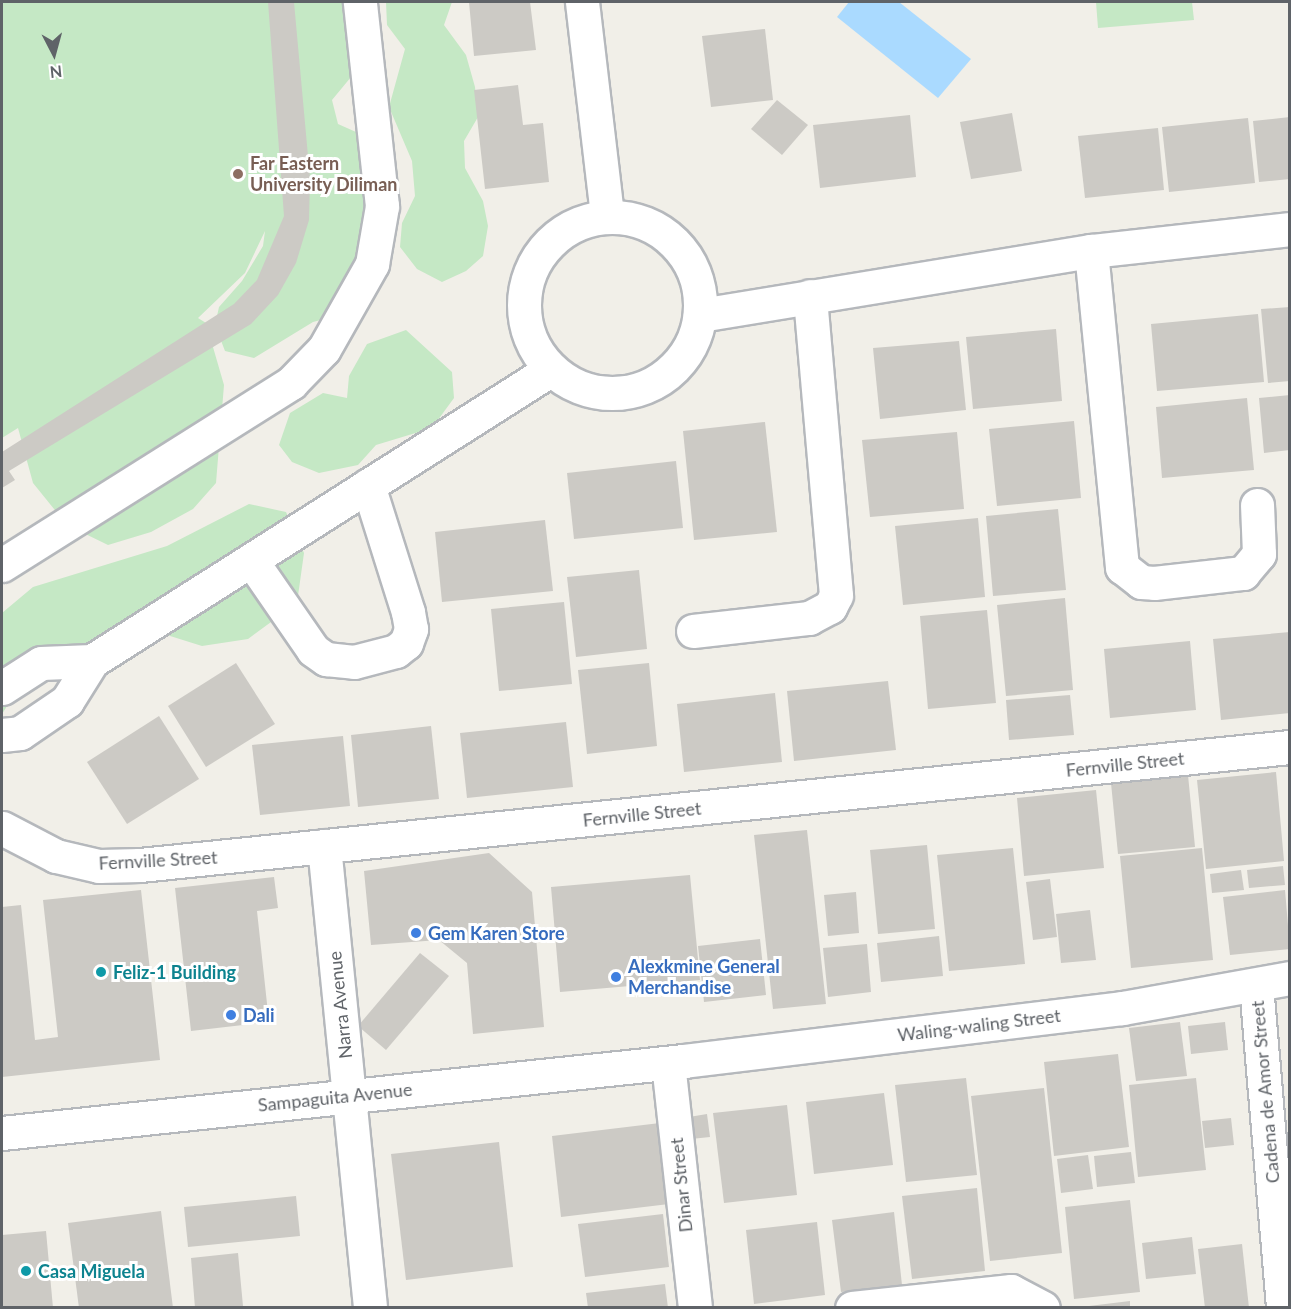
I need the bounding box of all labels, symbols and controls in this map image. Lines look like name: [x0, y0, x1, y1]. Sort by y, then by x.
north arrow: [24, 24, 84, 84]
text: N: [49, 62, 63, 82]
place label: Far Eastern University Diliman: [250, 153, 398, 195]
marker: Far Eastern University Diliman: [231, 167, 245, 181]
street label: Fernville Street: [1065, 747, 1185, 781]
street label: Fernville Street: [582, 797, 702, 831]
street label: Fernville Street: [98, 846, 218, 874]
place label: Gem Karen Store: [428, 922, 565, 944]
marker: Gem Karen Store: [409, 926, 423, 940]
street label: Narra Avenue: [324, 950, 356, 1060]
place label: Alexkmine General Merchandise: [628, 956, 780, 998]
place label: Feliz-1 Building: [113, 961, 236, 983]
marker: Feliz-1 Building: [94, 965, 108, 979]
marker: Alexkmine General Merchandise: [609, 970, 623, 984]
street label: Cadena de Amor Street: [1246, 999, 1284, 1185]
place label: Dali: [243, 1004, 275, 1026]
street label: Waling-waling Street: [896, 1004, 1062, 1046]
marker: Dali: [224, 1008, 238, 1022]
street label: Sampaguita Avenue: [256, 1078, 414, 1116]
street label: Dinar Street: [665, 1136, 697, 1234]
place label: Casa Miguela: [38, 1260, 145, 1282]
marker: Casa Miguela: [19, 1264, 33, 1278]

